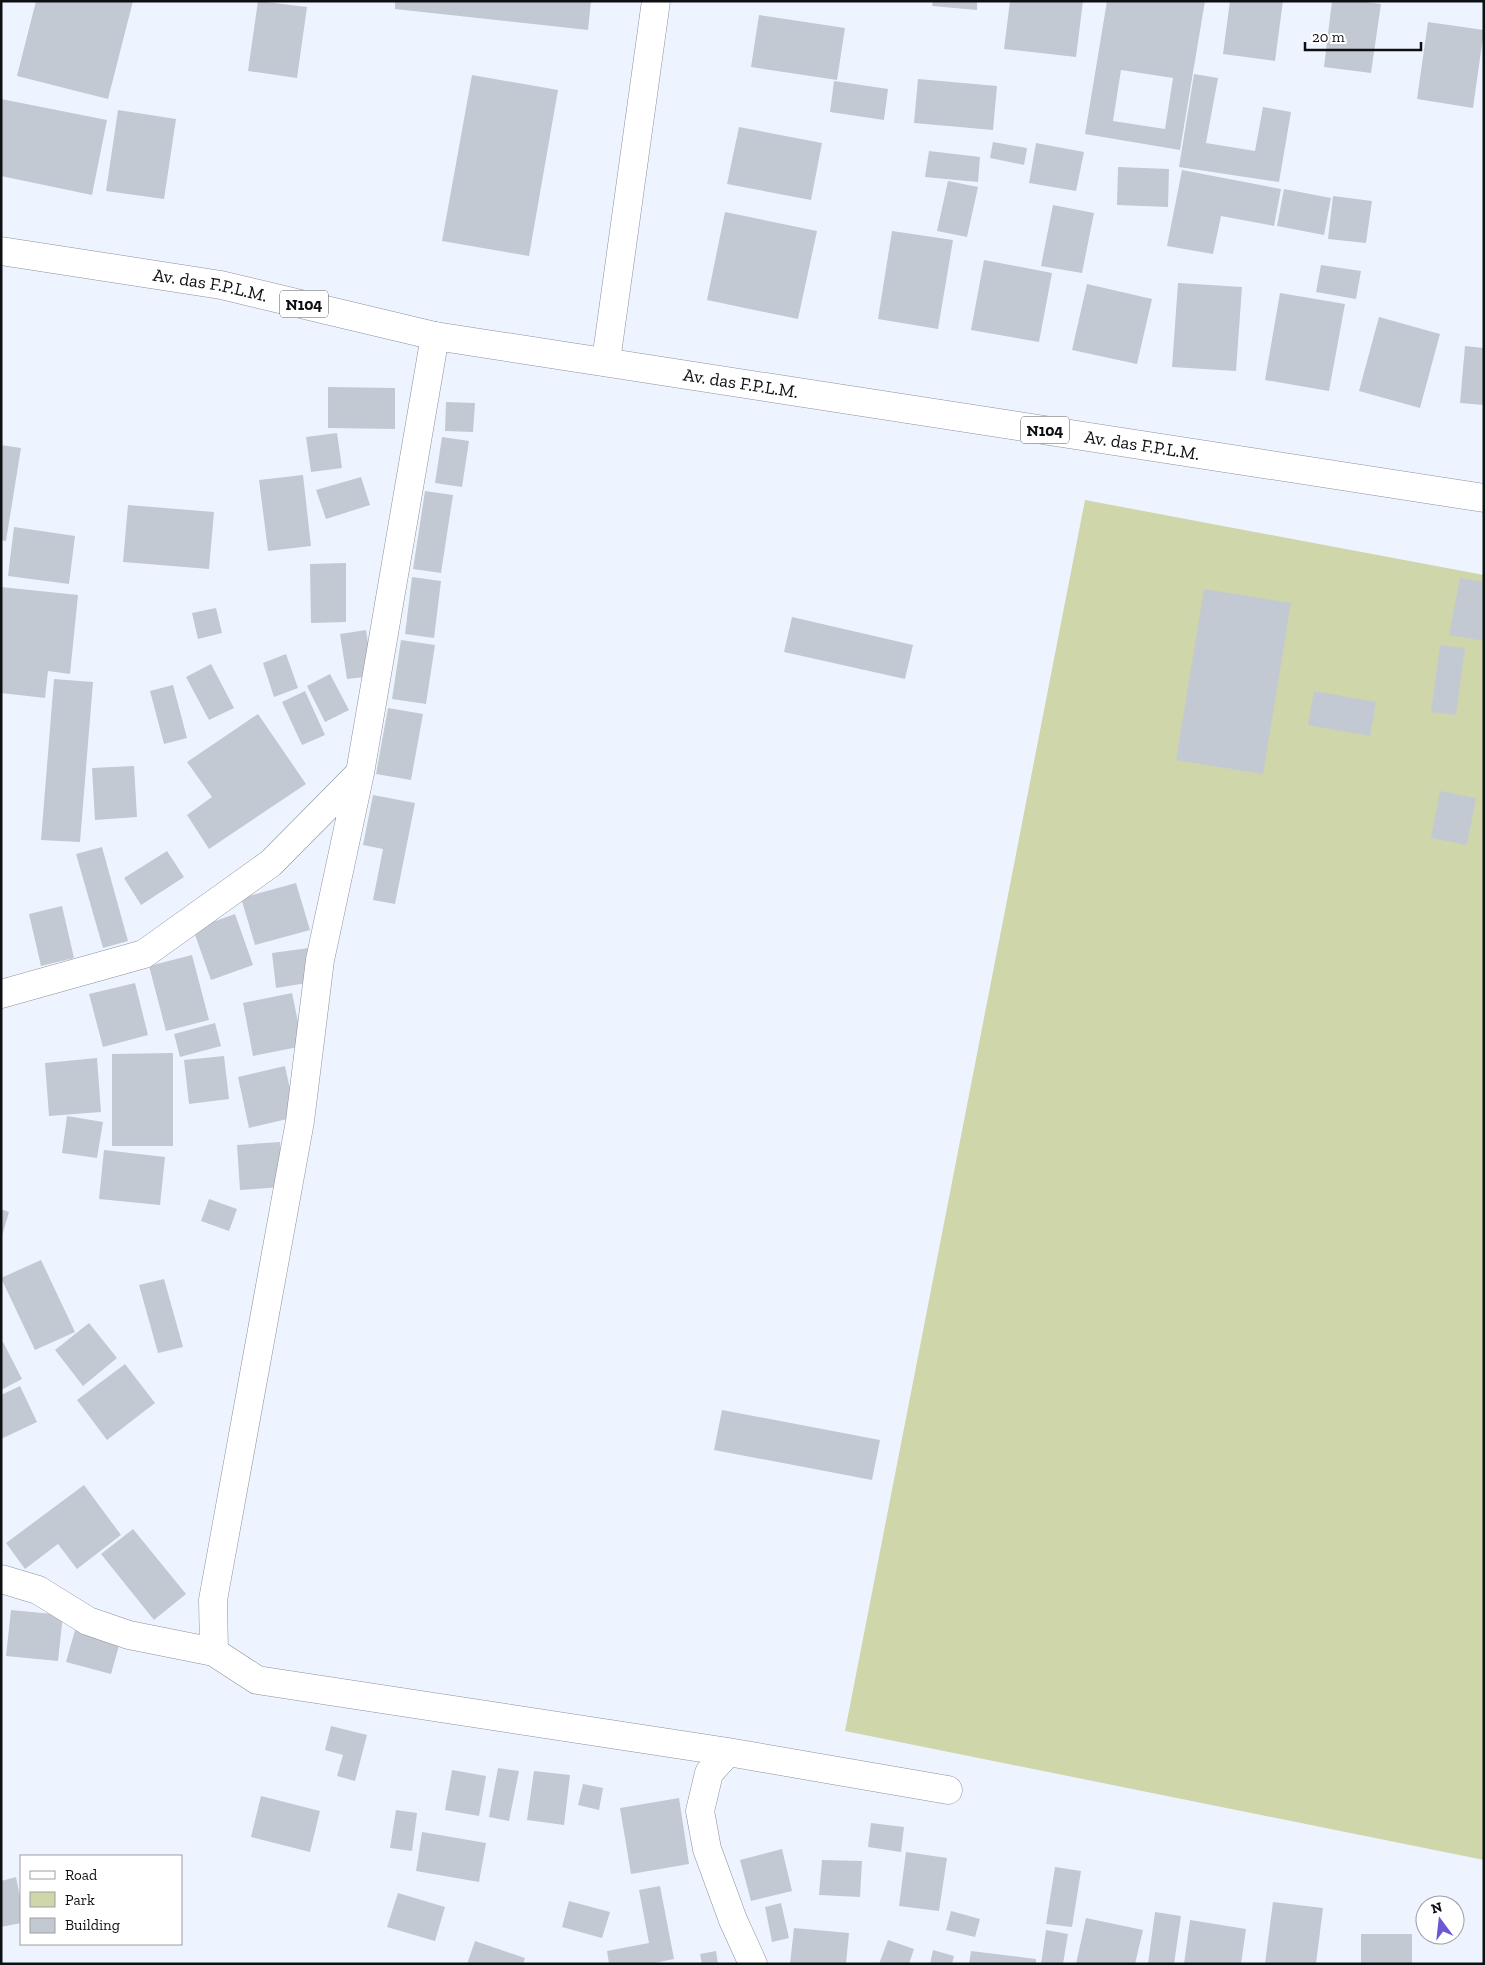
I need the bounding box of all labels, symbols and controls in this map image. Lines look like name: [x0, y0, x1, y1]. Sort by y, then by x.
scale bar: [1305, 20, 1421, 52]
text: 20 m: [1312, 28, 1345, 46]
street label: Av. das F.P.L.M.: [151, 264, 270, 307]
road number: N104: [280, 290, 328, 318]
street label: Av. das F.P.L.M.: [682, 363, 800, 403]
road number: N104: [1021, 416, 1069, 444]
street label: Av. das F.P.L.M.: [1083, 425, 1201, 465]
legend: [20, 1855, 182, 1945]
text: Road: [65, 1866, 98, 1884]
text: Park: [65, 1891, 95, 1909]
north arrow: [1415, 1895, 1465, 1945]
text: N: [1429, 1898, 1444, 1918]
text: Building: [65, 1916, 120, 1934]

